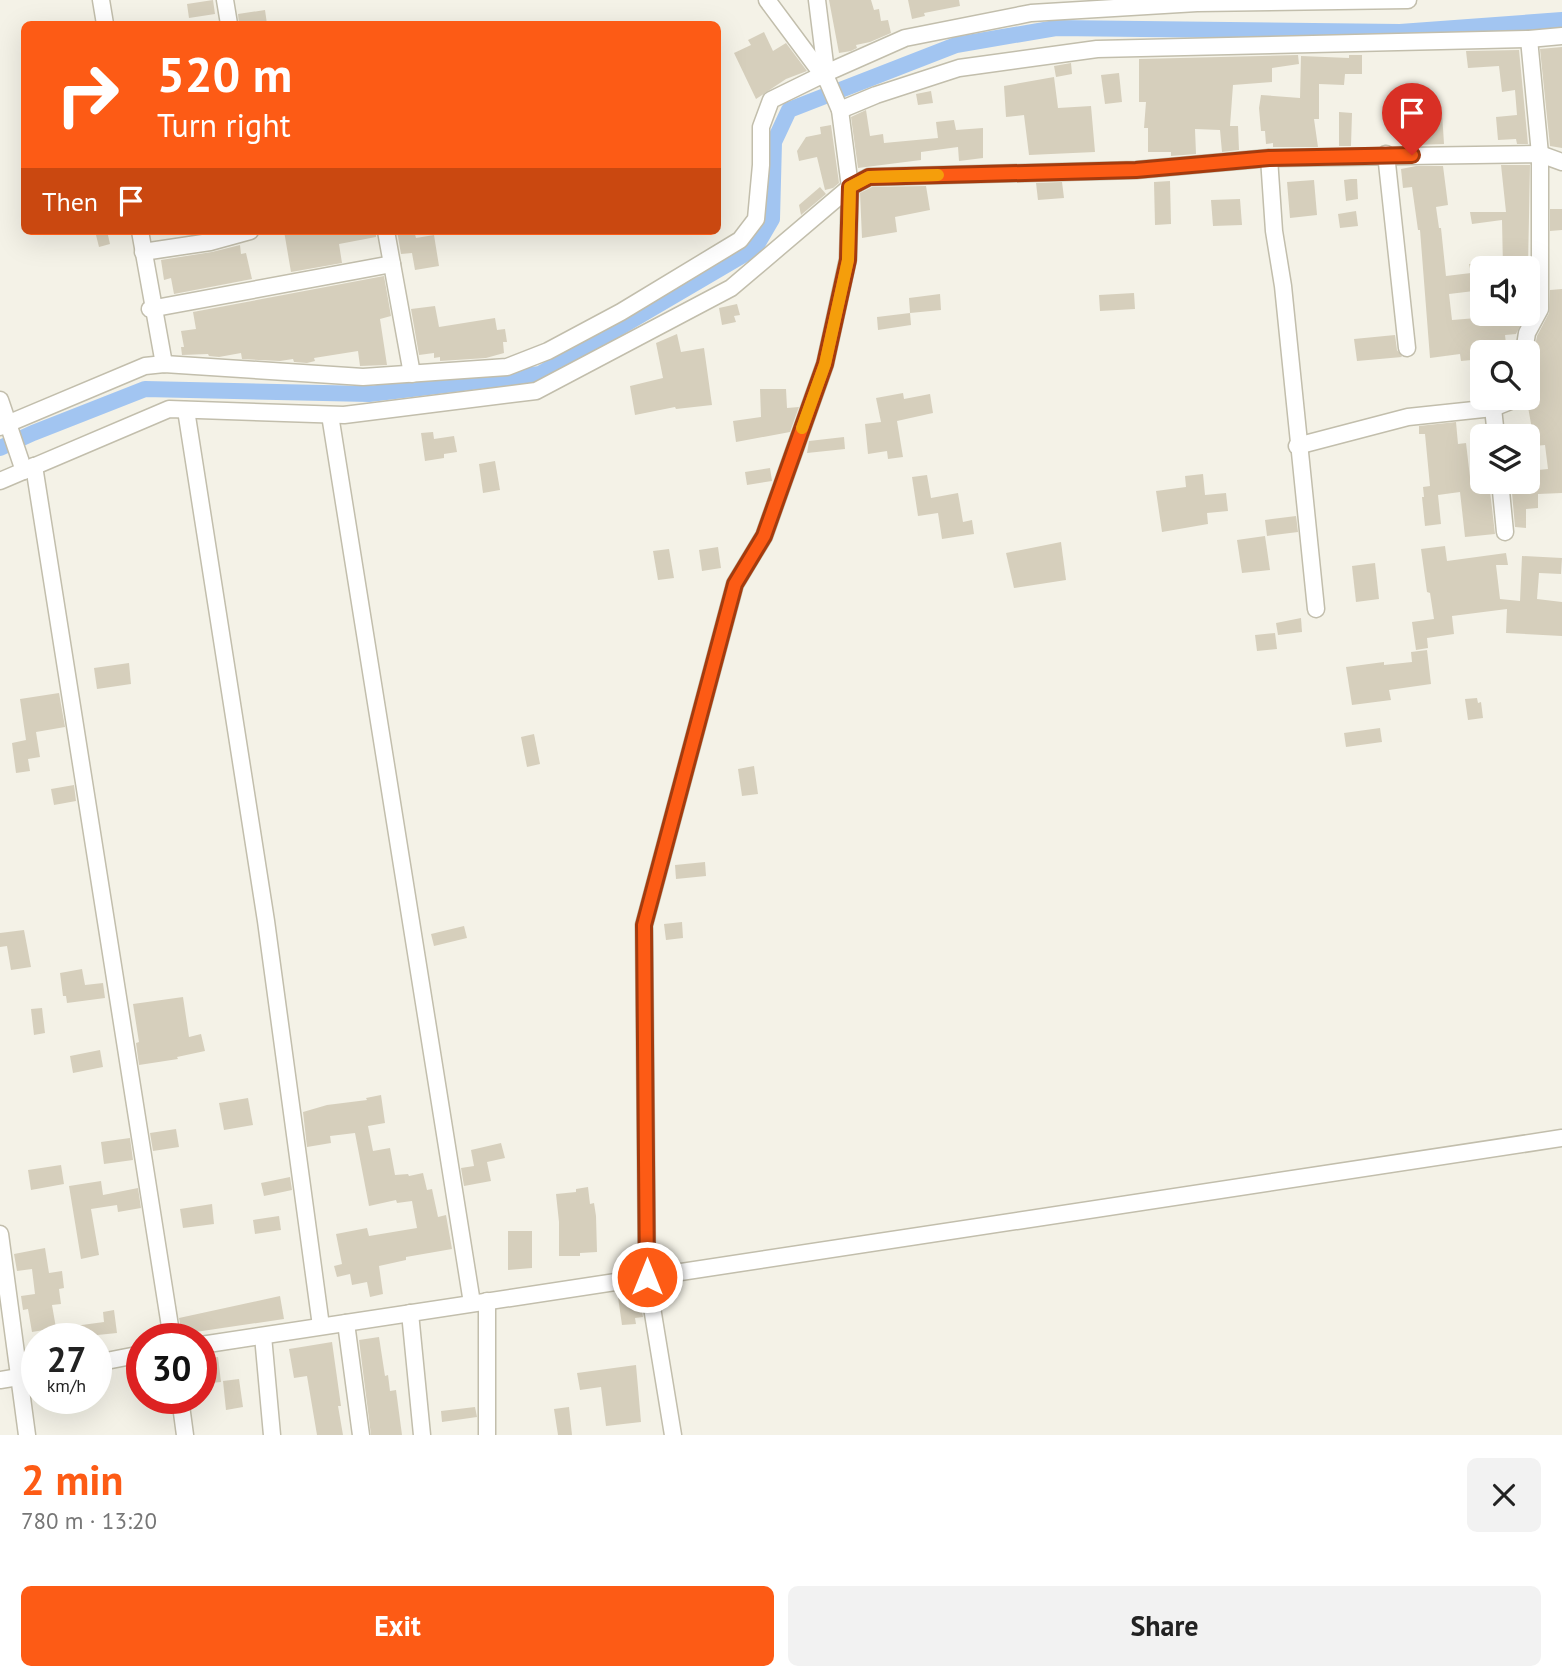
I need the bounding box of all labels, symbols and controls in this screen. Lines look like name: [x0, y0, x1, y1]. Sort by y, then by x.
text: 520 m: [157, 42, 292, 106]
icon: right: [42, 49, 133, 140]
pin: [1382, 83, 1442, 155]
icon: arrive: [1393, 94, 1431, 132]
text: Turn right: [157, 104, 291, 146]
icon: arrive: [112, 182, 150, 220]
text: Then: [42, 185, 98, 218]
map controls: [1470, 256, 1540, 494]
button: sound: [1470, 256, 1540, 326]
button: search: [1470, 340, 1540, 410]
button: layers: [1470, 424, 1540, 494]
position arrow: [610, 1240, 684, 1314]
speed limit sign: 30: [126, 1323, 217, 1414]
text: 27: [47, 1336, 86, 1382]
text: km/h: [47, 1374, 86, 1397]
text: 2 min: [21, 1452, 123, 1507]
button: close: [1467, 1458, 1541, 1532]
text: 780 m · 13:20: [21, 1506, 157, 1535]
button: Exit: [21, 1586, 774, 1666]
button: Share: [788, 1586, 1541, 1666]

